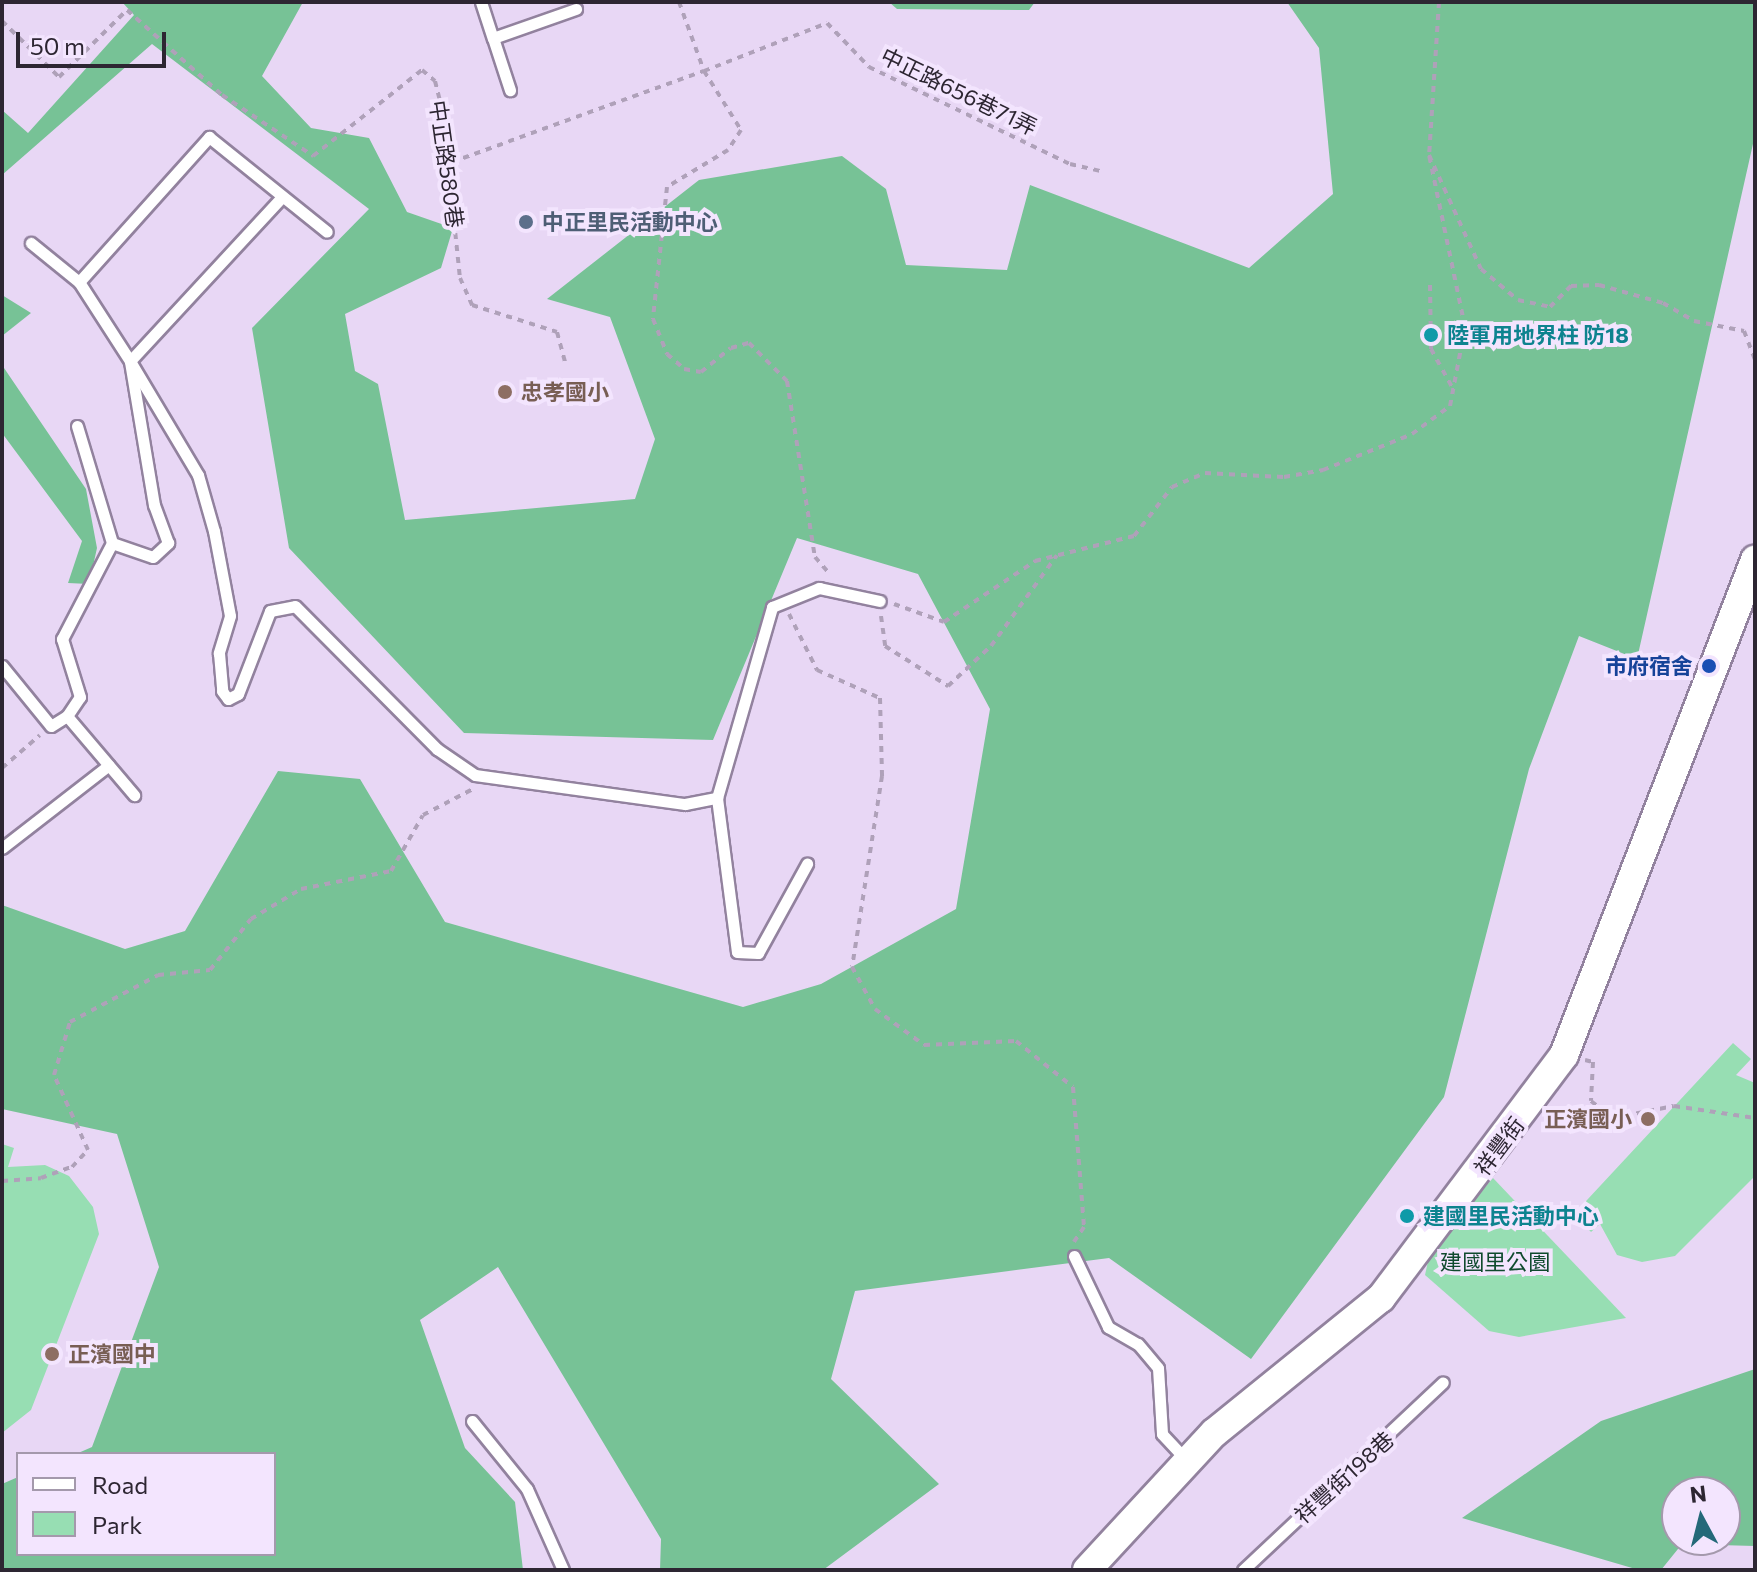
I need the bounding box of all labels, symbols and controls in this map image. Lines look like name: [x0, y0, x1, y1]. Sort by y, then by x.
scale bar: [20, 16, 170, 66]
text: 50 m: [30, 31, 85, 60]
street label: 中正路656巷71弄: [877, 42, 1041, 140]
street label: 中正路580巷: [425, 99, 469, 229]
place label: 中正里民活動中心: [542, 209, 718, 235]
marker: 中正里民活動中心: [517, 213, 535, 231]
place label: 陸軍用地界柱 防18: [1447, 322, 1629, 348]
marker: 陸軍用地界柱 防18: [1422, 326, 1440, 344]
place label: 忠孝國小: [521, 379, 609, 405]
marker: 忠孝國小: [496, 383, 514, 401]
place label: 市府宿舍: [1605, 653, 1693, 679]
marker: 市府宿舍: [1700, 657, 1718, 675]
place label: 正濱國小: [1544, 1106, 1632, 1132]
marker: 正濱國小: [1639, 1110, 1657, 1128]
street label: 祥豐街: [1469, 1112, 1529, 1180]
place label: 建國里民活動中心: [1423, 1203, 1599, 1229]
marker: 建國里民活動中心: [1398, 1207, 1416, 1225]
park label: 建國里公園: [1440, 1249, 1550, 1275]
place label: 正濱國中: [68, 1341, 156, 1367]
marker: 正濱國中: [43, 1345, 61, 1363]
street label: 祥豐街198巷: [1289, 1426, 1399, 1528]
legend: [16, 1452, 276, 1556]
text: Road: [92, 1470, 148, 1499]
north arrow: [1661, 1476, 1741, 1556]
text: N: [1688, 1479, 1708, 1508]
text: Park: [92, 1510, 142, 1539]

